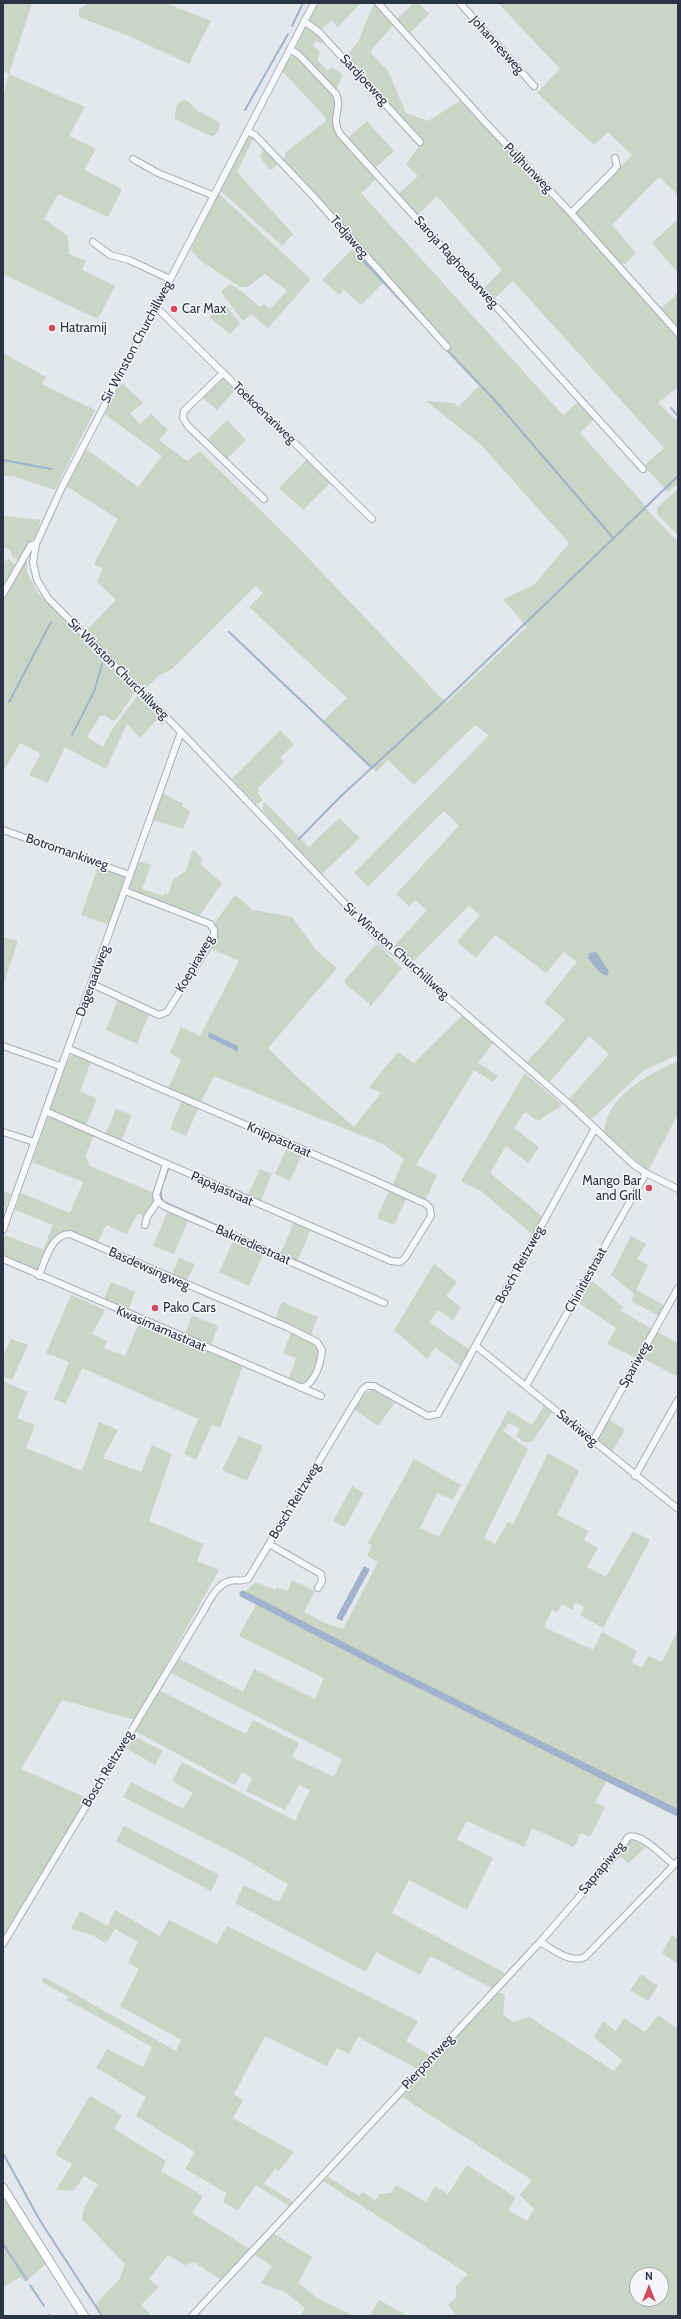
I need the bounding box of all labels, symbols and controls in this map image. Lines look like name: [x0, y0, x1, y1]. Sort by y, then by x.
street label: Johannesweg: [467, 13, 527, 77]
street label: Sardjoeweg: [336, 51, 392, 109]
street label: Puljhunweg: [500, 140, 556, 196]
street label: Tedjaweg: [326, 213, 372, 261]
street label: Saroja Raghoebarweg: [411, 213, 501, 311]
street label: Sir Winston Churchillweg: [98, 278, 176, 406]
place label: Car Max: [182, 301, 226, 317]
marker: Car Max: [169, 304, 179, 314]
place label: Hatramij: [60, 320, 107, 336]
marker: Hatramij: [47, 323, 57, 333]
street label: Toekoenariweg: [229, 379, 299, 447]
street label: Sir Winston Churchillweg: [64, 615, 172, 723]
street label: Botromankiweg: [24, 831, 110, 873]
street label: Sir Winston Churchillweg: [340, 899, 452, 1003]
street label: Koepiraweg: [172, 933, 218, 995]
street label: Dageraadweg: [73, 943, 113, 1019]
street label: Knippastraat: [244, 1119, 314, 1161]
street label: Papajastraat: [188, 1168, 256, 1210]
place label: Mango Bar and Grill: [582, 1173, 641, 1204]
marker: Mango Bar and Grill: [644, 1183, 654, 1193]
street label: Bakriediestraat: [213, 1222, 293, 1268]
street label: Bosch Reitzweg: [492, 1224, 548, 1306]
street label: Basdewsingweg: [106, 1244, 192, 1294]
street label: Chinitiestraat: [562, 1245, 610, 1315]
place label: Pako Cars: [163, 1300, 216, 1316]
street label: Kwasimamastraat: [114, 1303, 208, 1355]
marker: Pako Cars: [150, 1303, 160, 1313]
street label: Spariweg: [616, 1339, 654, 1391]
street label: Sarkiweg: [553, 1406, 601, 1450]
street label: Bosch Reitzweg: [266, 1460, 324, 1542]
street label: Bosch Reitzweg: [79, 1728, 137, 1810]
street label: Saprapiweg: [576, 1839, 628, 1897]
street label: Pierpontweg: [399, 2031, 457, 2093]
north arrow: [629, 2267, 669, 2307]
text: N: [645, 2269, 653, 2283]

